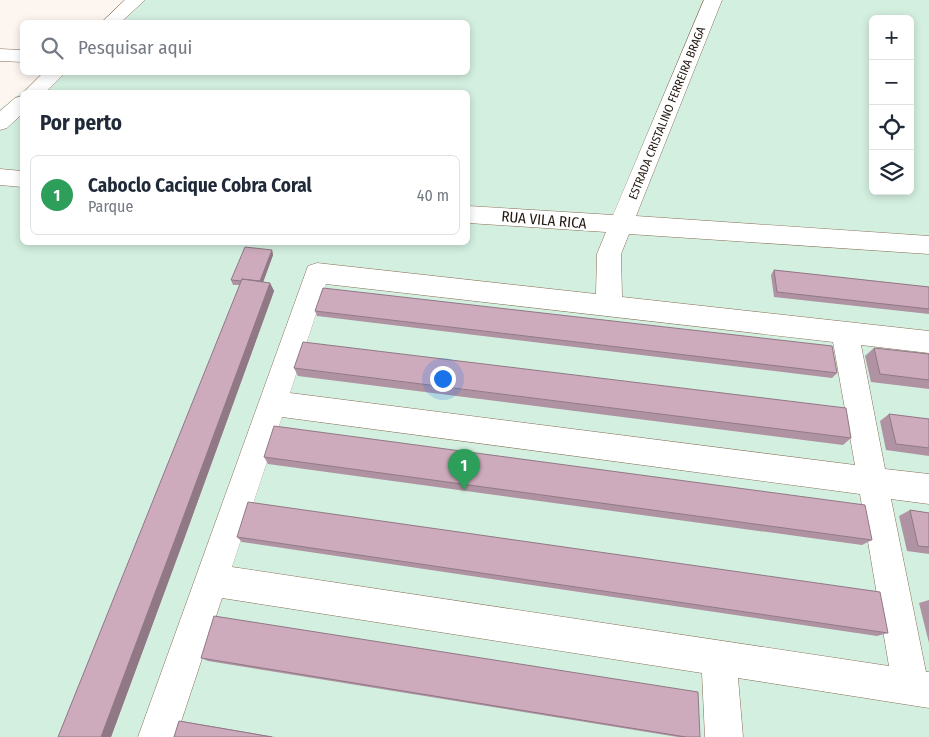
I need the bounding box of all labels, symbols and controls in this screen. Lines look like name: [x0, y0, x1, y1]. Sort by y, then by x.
map controls: [869, 15, 914, 195]
button: +: [869, 15, 914, 60]
search box: [20, 20, 470, 75]
street label: ESTRADA CRISTALINO FERREIRA BRAGA: [626, 24, 708, 202]
icon: search: [38, 34, 66, 62]
text: Pesquisar aqui: [78, 36, 192, 59]
button: −: [869, 60, 914, 105]
button: locate: [869, 105, 914, 150]
text: Por perto: [40, 110, 122, 136]
button: layers: [869, 150, 914, 195]
text: Caboclo Cacique Cobra Coral: [88, 174, 312, 197]
text: 1: [54, 186, 60, 205]
text: 40 m: [417, 186, 449, 205]
text: Parque: [88, 197, 133, 216]
street label: RUA VILA RICA: [501, 207, 587, 233]
your location: [430, 366, 456, 392]
pin: 1: [448, 449, 480, 490]

